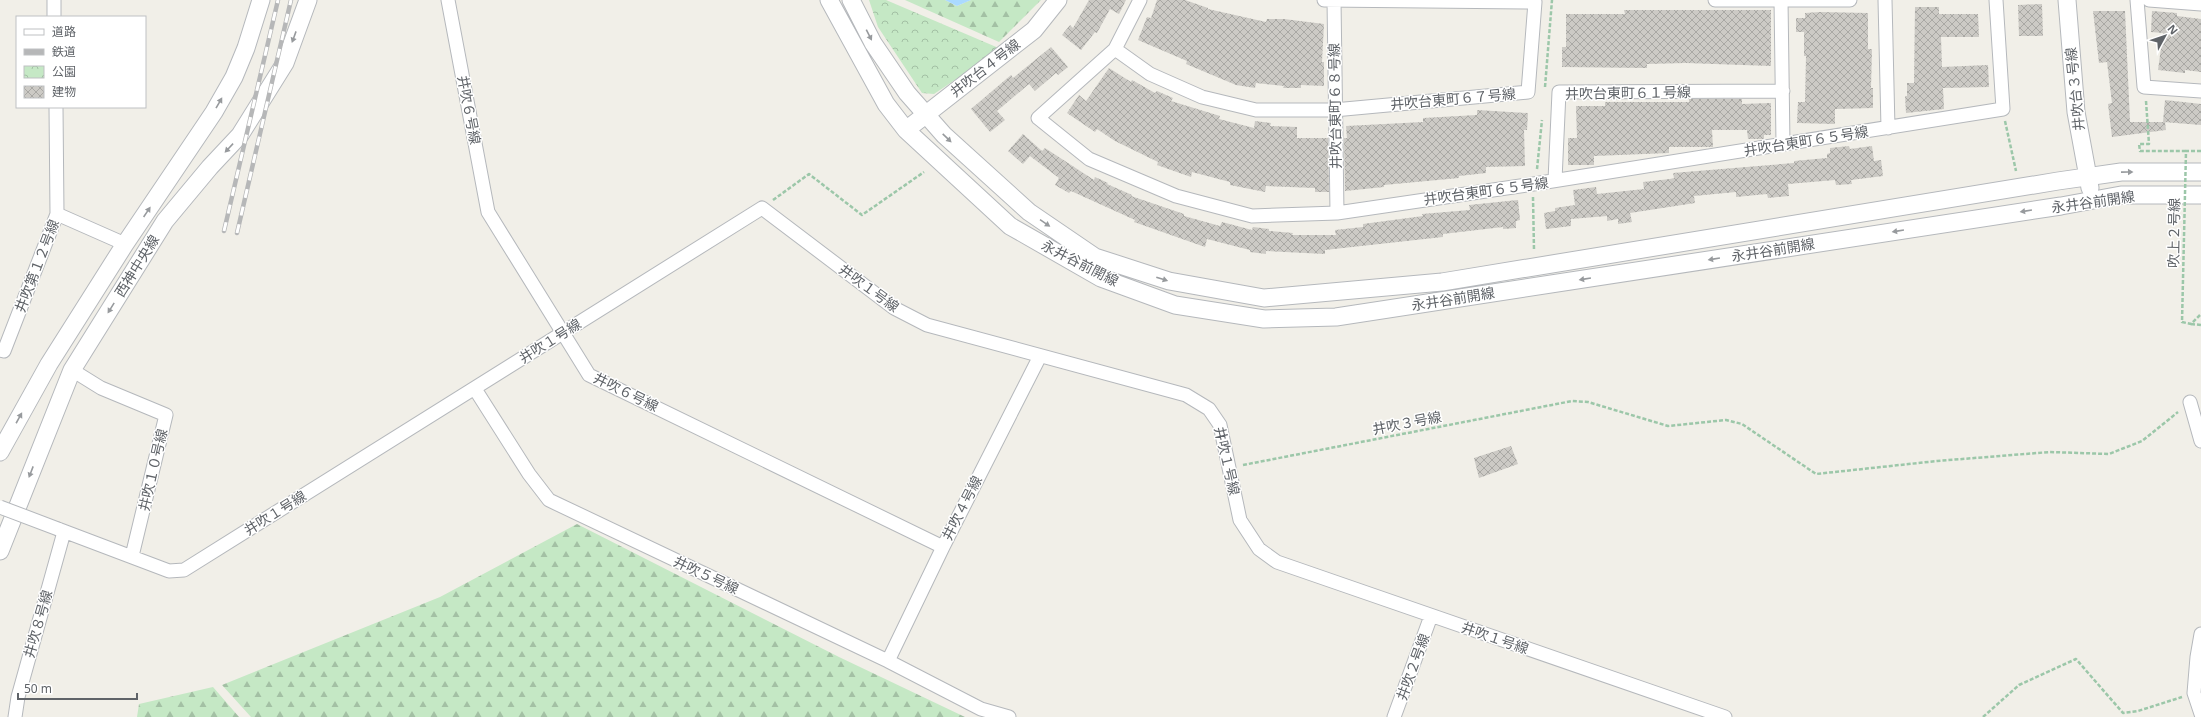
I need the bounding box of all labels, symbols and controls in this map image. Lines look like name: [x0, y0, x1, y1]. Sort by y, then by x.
legend: [16, 16, 146, 108]
north arrow: [2145, 16, 2185, 56]
text: N: [2164, 21, 2182, 38]
text: 道路: [52, 23, 76, 40]
one-way arrow: [866, 29, 872, 41]
one-way arrow: [291, 31, 297, 43]
street label: 井吹台４号線: [946, 34, 1024, 101]
text: 鉄道: [52, 43, 76, 60]
street label: 井吹台東町６８号線: [1324, 43, 1345, 169]
street label: 井吹台３号線: [2061, 46, 2088, 132]
text: 公園: [52, 63, 76, 80]
street label: 井吹６号線: [453, 74, 485, 146]
street label: 井吹台東町６１号線: [1565, 82, 1691, 103]
text: 建物: [52, 83, 76, 100]
street label: 井吹台東町６７号線: [1389, 84, 1517, 113]
one-way arrow: [215, 97, 222, 109]
street label: 井吹台東町６５号線: [1742, 121, 1870, 160]
one-way arrow: [942, 133, 952, 143]
one-way arrow: [224, 143, 233, 153]
one-way arrow: [2121, 169, 2134, 175]
street label: 井吹台東町６５号線: [1422, 172, 1550, 209]
street label: 永井谷前開線: [2050, 186, 2136, 217]
street label: 吹上２号線: [2163, 198, 2184, 268]
one-way arrow: [143, 206, 151, 217]
one-way arrow: [2020, 208, 2032, 214]
street label: 井吹第１２号線: [10, 217, 63, 315]
one-way arrow: [1040, 219, 1050, 227]
one-way arrow: [1892, 228, 1904, 234]
street label: 西神中央線: [110, 231, 163, 300]
street label: 永井谷前開線: [1730, 234, 1816, 265]
street label: 永井谷前開線: [1038, 235, 1122, 290]
one-way arrow: [1708, 256, 1720, 262]
street label: 井吹１号線: [835, 259, 903, 316]
one-way arrow: [1156, 276, 1168, 282]
one-way arrow: [1579, 276, 1591, 282]
street label: 永井谷前開線: [1410, 283, 1496, 314]
one-way arrow: [107, 303, 114, 314]
street label: 井吹１号線: [515, 314, 584, 367]
street label: 井吹６号線: [591, 368, 662, 415]
street label: 井吹３号線: [1371, 407, 1443, 439]
one-way arrow: [15, 412, 22, 424]
street label: 井吹１号線: [1210, 425, 1245, 497]
street label: 井吹１０号線: [134, 427, 171, 513]
one-way arrow: [27, 466, 33, 478]
street label: 井吹４号線: [937, 472, 986, 543]
street label: 井吹１号線: [240, 486, 309, 539]
street label: 井吹５号線: [670, 551, 742, 598]
street label: 井吹８号線: [19, 588, 56, 660]
street label: 井吹１号線: [1459, 617, 1531, 658]
street label: 井吹２号線: [1392, 631, 1433, 703]
scale bar: [18, 675, 137, 701]
text: 50 m: [24, 680, 52, 697]

